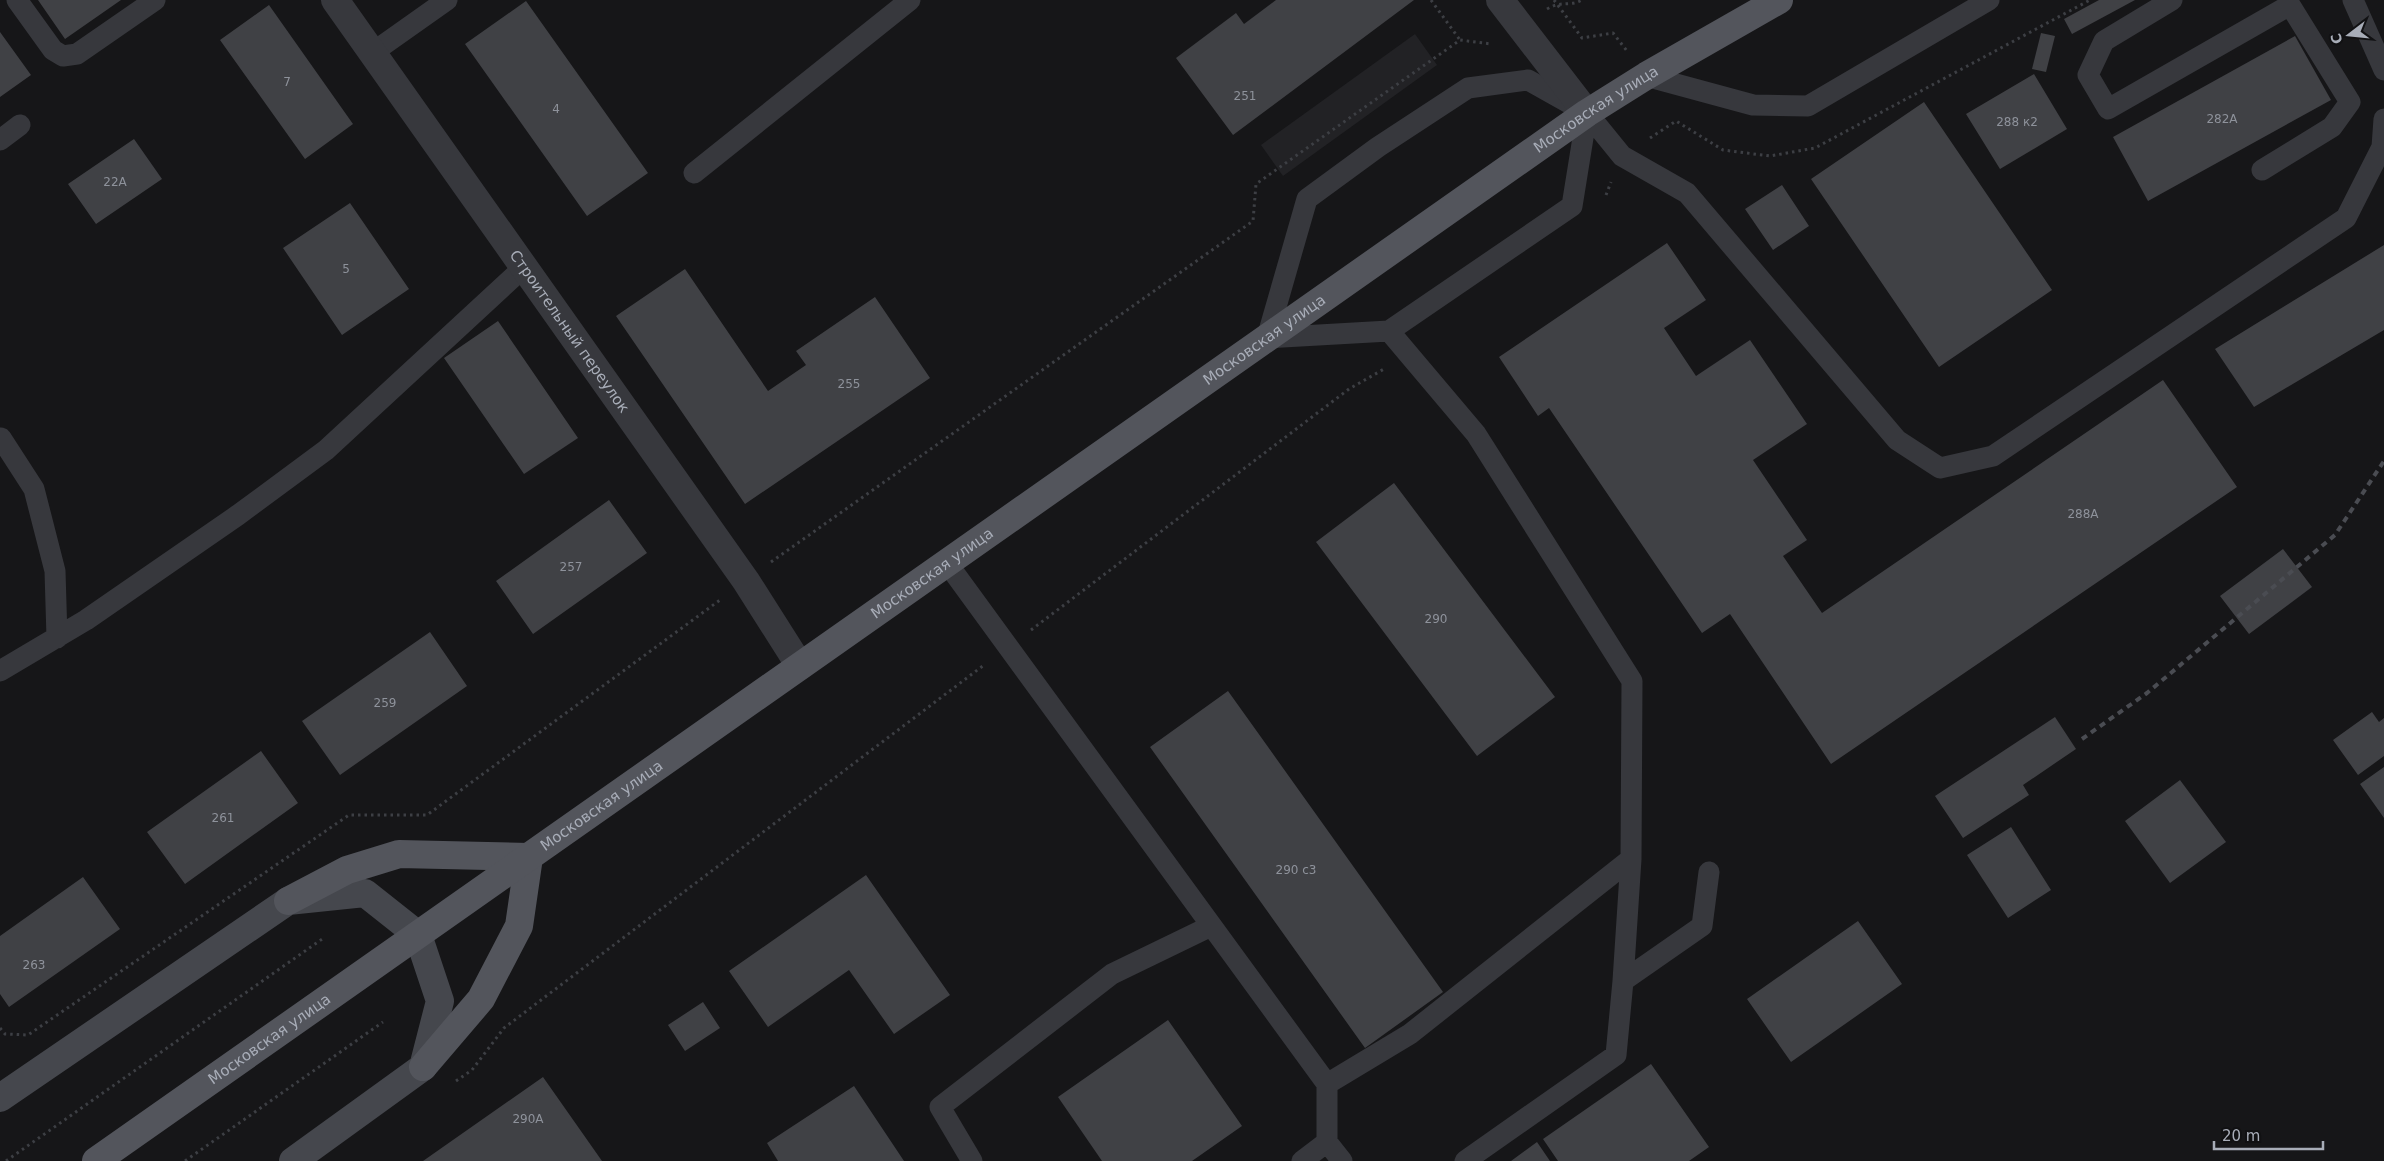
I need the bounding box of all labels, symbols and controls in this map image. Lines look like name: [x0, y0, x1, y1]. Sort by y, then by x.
north arrow: [2324, 10, 2374, 60]
text: С: [2327, 31, 2346, 46]
street label: Московская улица: [1530, 62, 1661, 157]
house number: 7: [283, 75, 291, 89]
house number: 251: [1234, 89, 1256, 103]
house number: 4: [552, 102, 560, 116]
house number: 282А: [2206, 112, 2238, 126]
house number: 288 к2: [1996, 115, 2038, 129]
house number: 22А: [103, 175, 128, 189]
street label: Строительный переулок: [506, 247, 633, 416]
house number: 5: [342, 262, 350, 276]
street label: Московская улица: [1200, 291, 1329, 389]
house number: 255: [838, 377, 860, 391]
house number: 288А: [2067, 507, 2099, 521]
street label: Московская улица: [867, 524, 997, 622]
house number: 257: [560, 560, 582, 574]
house number: 290: [1425, 612, 1447, 626]
house number: 259: [374, 696, 396, 710]
street label: Московская улица: [537, 756, 666, 855]
house number: 261: [212, 811, 234, 825]
house number: 290 с3: [1276, 863, 1316, 877]
house number: 263: [23, 958, 45, 972]
street label: Московская улица: [205, 990, 334, 1088]
house number: 290А: [512, 1112, 544, 1126]
scale bar: [2214, 1118, 2323, 1150]
text: 20 m: [2222, 1127, 2260, 1145]

